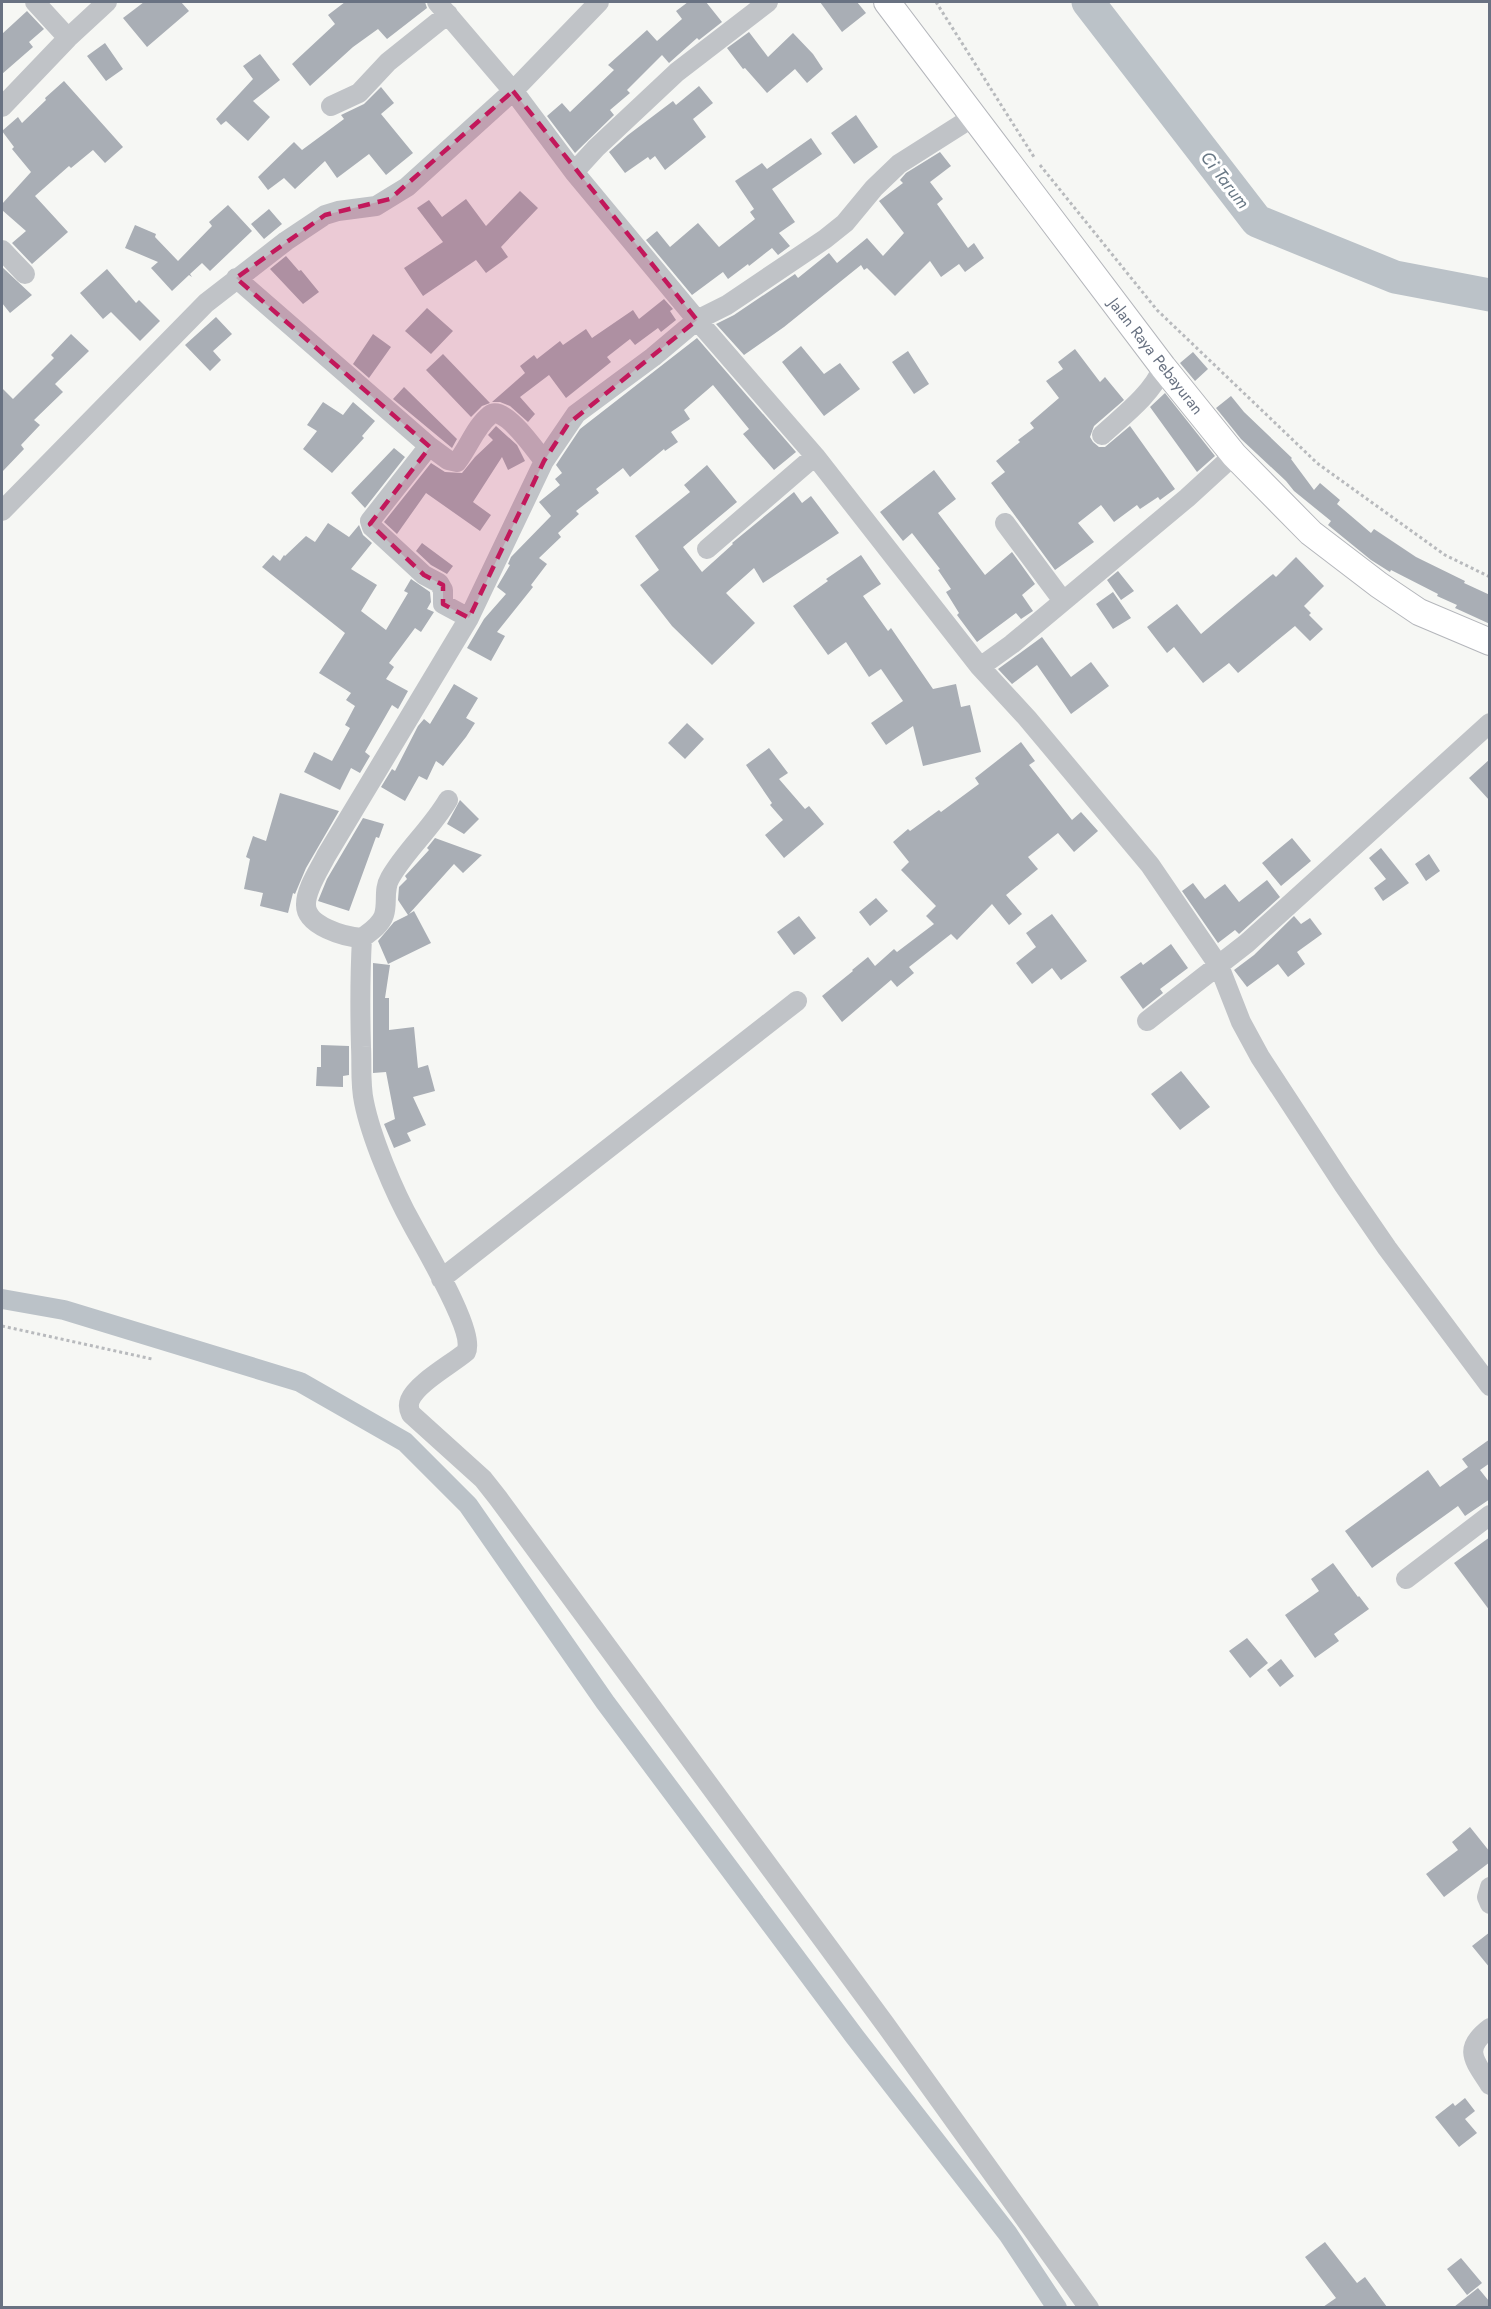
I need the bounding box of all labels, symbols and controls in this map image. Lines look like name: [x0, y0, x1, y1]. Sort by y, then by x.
water label: Ci Tarum: [1194, 146, 1256, 214]
street label: Jalan Raya Pebayuran: [1102, 291, 1209, 419]

